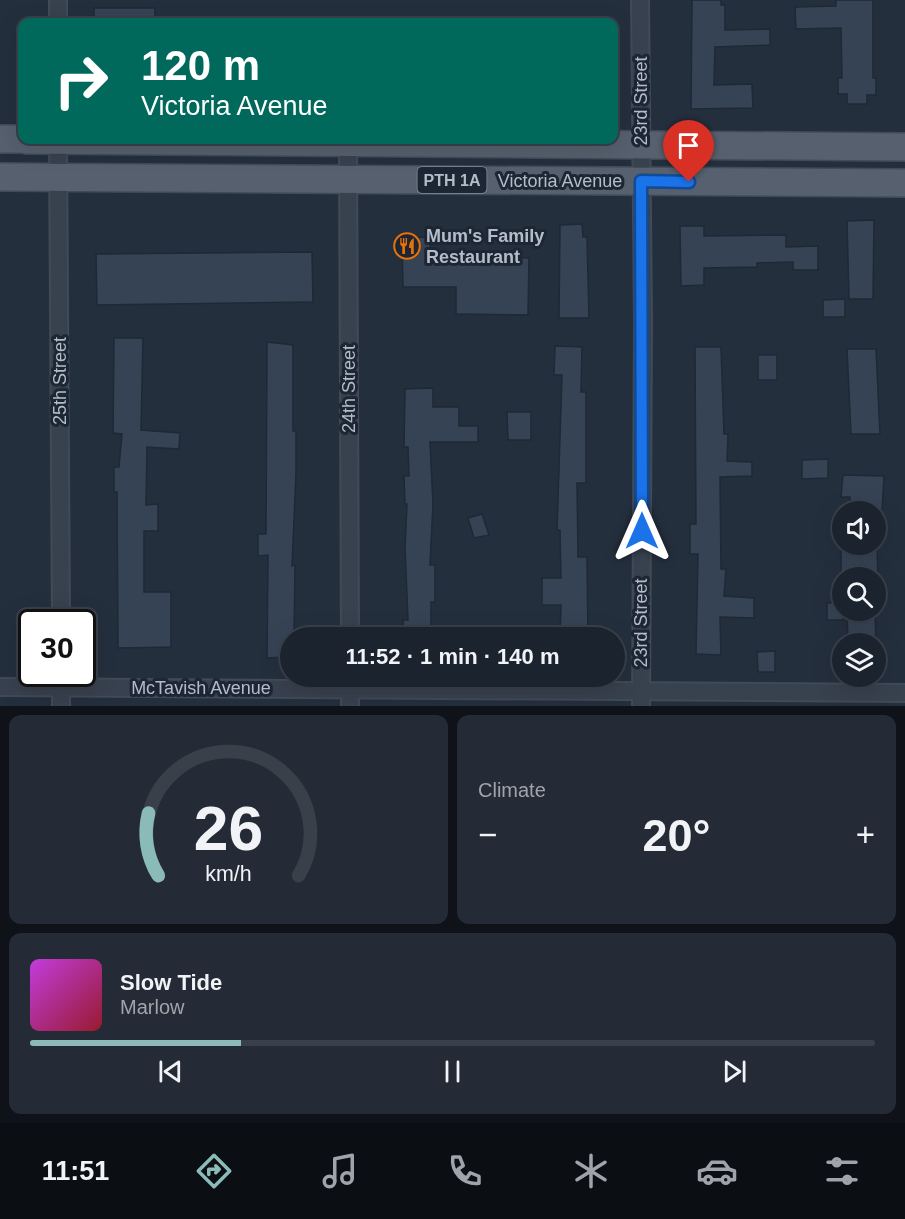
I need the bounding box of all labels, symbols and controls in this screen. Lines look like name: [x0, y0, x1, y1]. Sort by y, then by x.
icon: right: [42, 42, 120, 120]
text: 120 m: [141, 42, 260, 89]
street label: 23rd Street: [631, 56, 651, 146]
text: Victoria Avenue: [141, 91, 328, 121]
pin: [663, 120, 714, 182]
icon: arrive: [672, 129, 705, 162]
road number: PTH 1A: [418, 167, 486, 193]
street label: Victoria Avenue: [498, 171, 622, 191]
place label: Mum's Family Restaurant: [426, 226, 544, 267]
restaurant icon: Mum's Family Restaurant: [392, 231, 422, 261]
street label: 25th Street: [50, 337, 70, 425]
street label: 24th Street: [339, 345, 359, 433]
position arrow: [610, 499, 674, 563]
map controls: [832, 501, 886, 687]
button: sound: [832, 501, 886, 555]
button: search: [832, 567, 886, 621]
street label: 23rd Street: [631, 578, 651, 668]
speed limit sign: 30: [18, 609, 96, 687]
button: layers: [832, 633, 886, 687]
text: 11:52 · 1 min · 140 m: [346, 644, 560, 669]
street label: McTavish Avenue: [131, 678, 271, 698]
text: Climate: [478, 779, 546, 801]
text: 26: [194, 794, 263, 863]
text: 20°: [642, 810, 711, 861]
text: −: [478, 816, 497, 853]
text: +: [856, 816, 875, 853]
text: km/h: [205, 863, 252, 887]
text: Slow Tide: [120, 970, 222, 995]
text: Marlow: [120, 996, 184, 1018]
icon: previous: [154, 1055, 187, 1088]
icon: pause: [436, 1055, 469, 1088]
icon: next: [718, 1055, 751, 1088]
icon: directions: [193, 1150, 235, 1192]
icon: music: [319, 1150, 361, 1192]
icon: phone: [444, 1150, 486, 1192]
icon: climate: [570, 1150, 612, 1192]
icon: car: [696, 1150, 738, 1192]
icon: filters: [821, 1150, 863, 1192]
text: 11:51: [42, 1156, 109, 1186]

